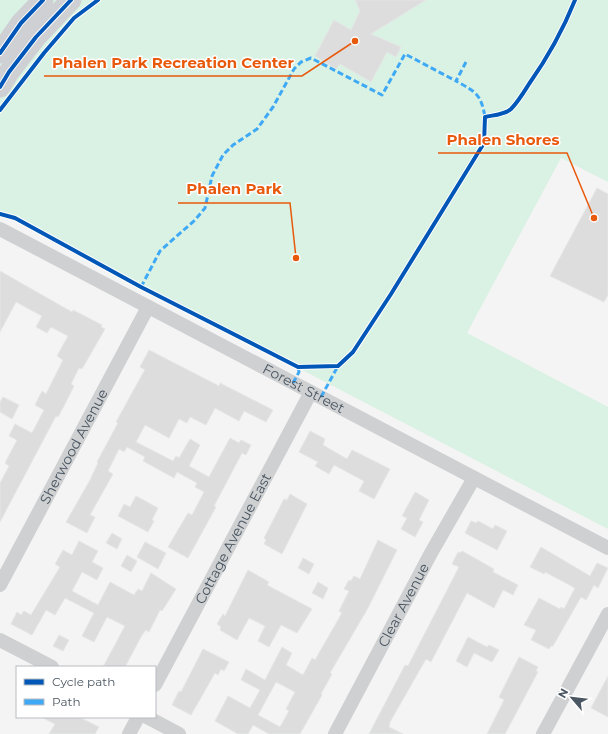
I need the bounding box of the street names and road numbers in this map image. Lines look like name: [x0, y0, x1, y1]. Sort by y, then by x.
street label: Forest Street: [260, 360, 348, 417]
street label: Sherwood Avenue: [36, 386, 112, 507]
street label: Cottage Avenue East: [191, 470, 275, 607]
street label: Clear Avenue: [374, 560, 433, 650]

